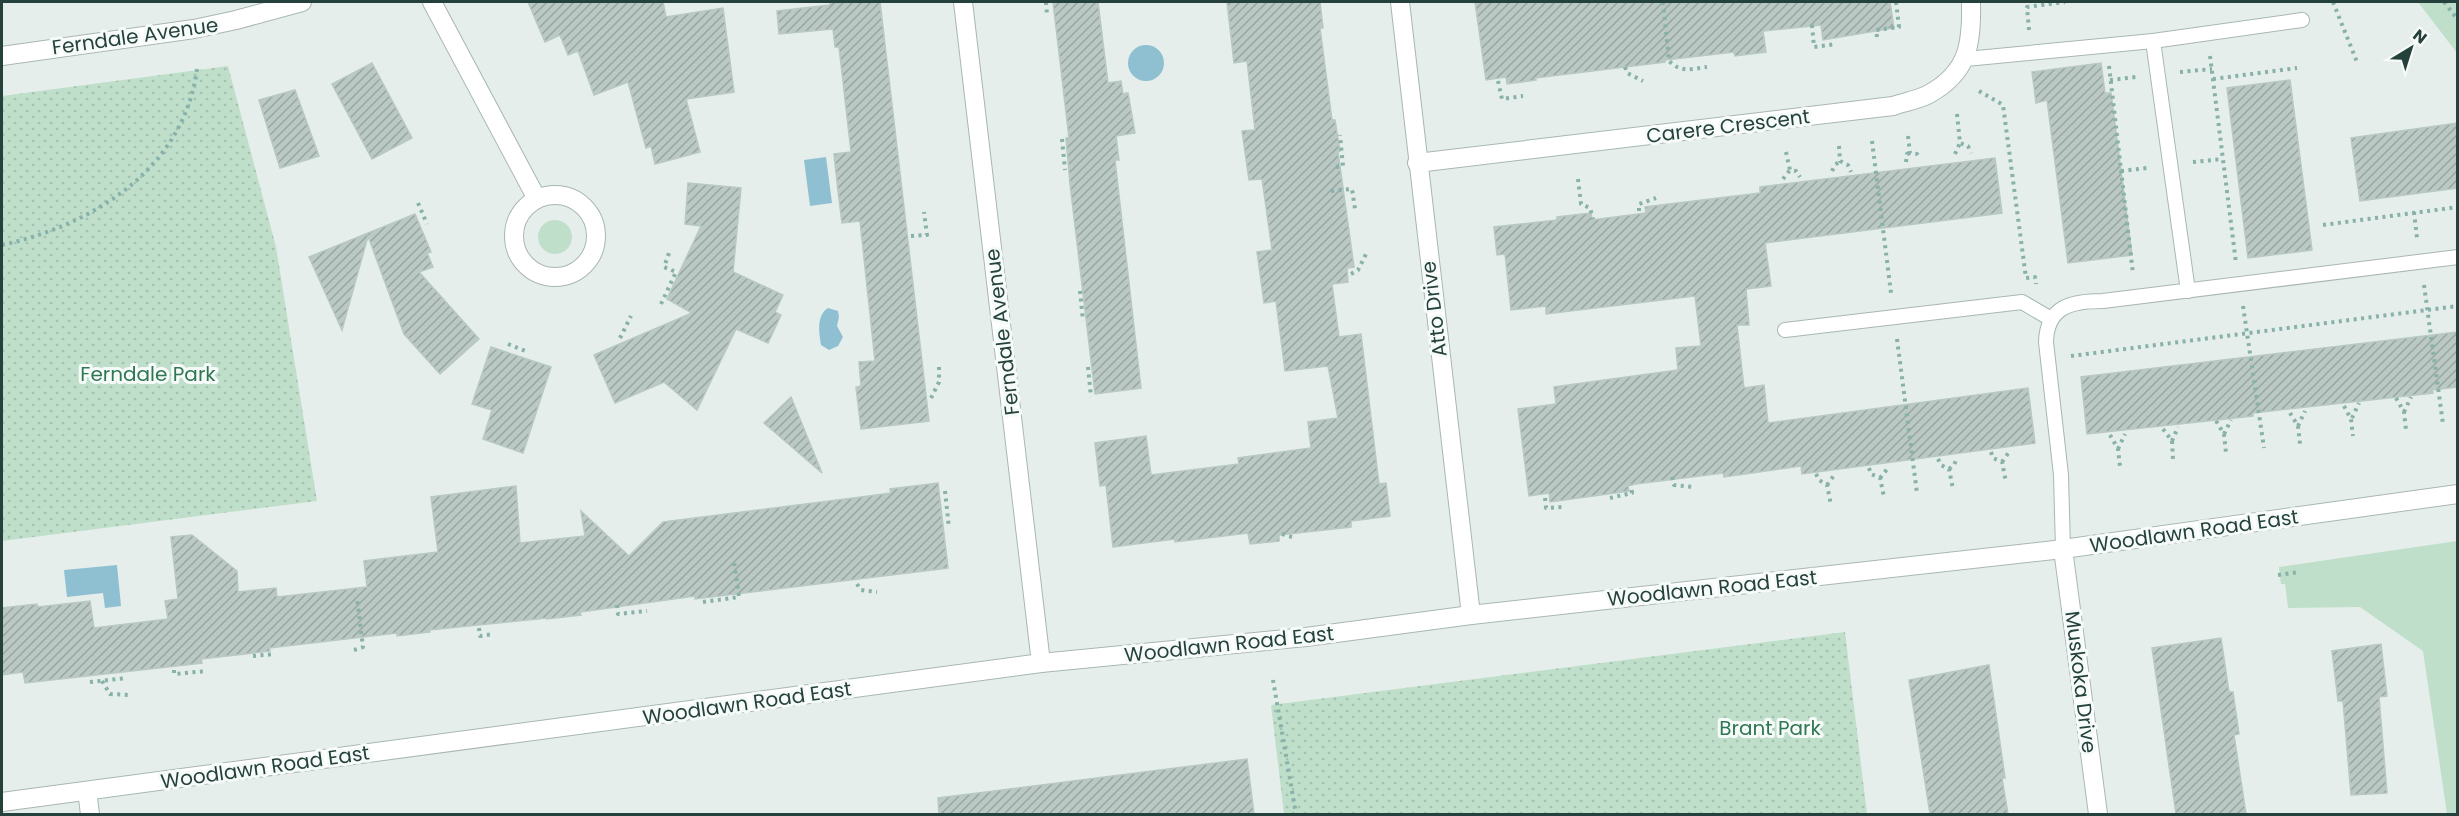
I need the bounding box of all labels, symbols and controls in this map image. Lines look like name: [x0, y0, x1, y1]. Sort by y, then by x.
street label: Ferndale Avenue: [50, 10, 220, 62]
north arrow: [2381, 18, 2441, 78]
text: N: [2408, 24, 2432, 49]
street label: Carere Crescent: [1645, 102, 1811, 150]
street label: Ferndale Avenue: [978, 247, 1026, 417]
street label: Atto Drive: [1414, 259, 1454, 359]
park label: Ferndale Park: [80, 360, 216, 388]
street label: Woodlawn Road East: [2088, 502, 2300, 560]
street label: Woodlawn Road East: [1606, 563, 1818, 613]
street label: Muskoka Drive: [2058, 609, 2104, 755]
street label: Woodlawn Road East: [1123, 619, 1335, 669]
street label: Woodlawn Road East: [641, 674, 853, 732]
park label: Brant Park: [1719, 714, 1821, 742]
street label: Woodlawn Road East: [159, 738, 371, 796]

